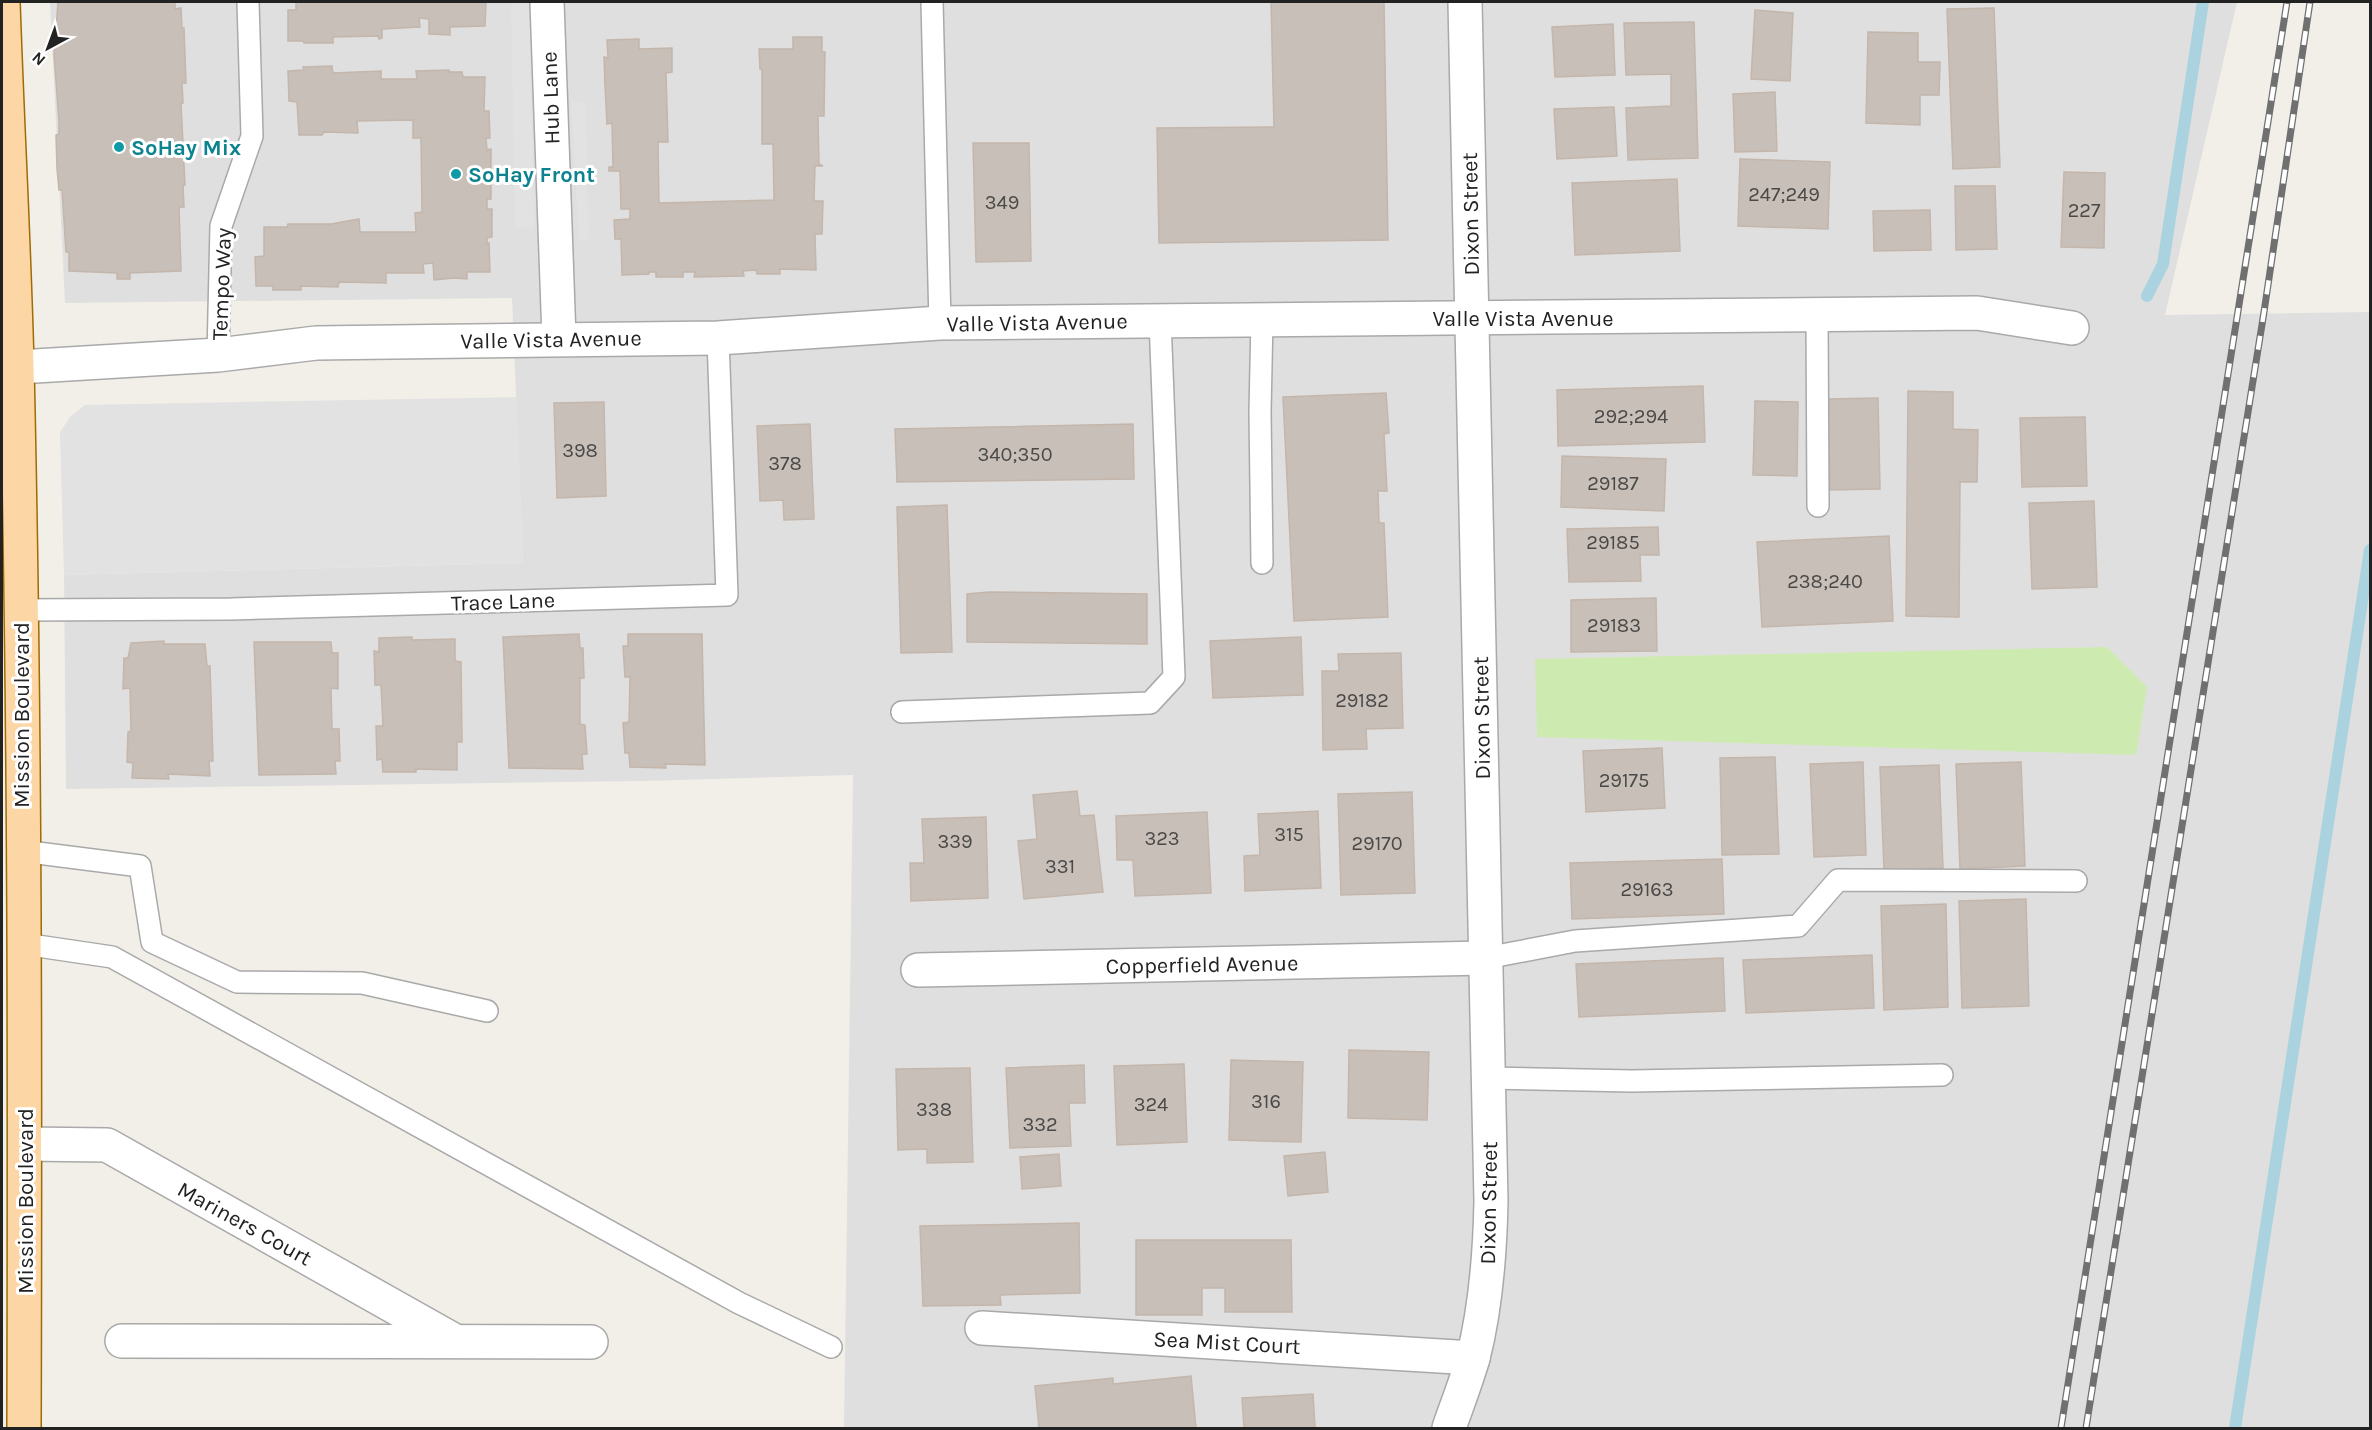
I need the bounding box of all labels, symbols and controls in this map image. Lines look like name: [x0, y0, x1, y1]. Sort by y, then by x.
north arrow: [18, 18, 78, 78]
text: N: [28, 48, 49, 70]
street label: Hub Lane: [536, 51, 566, 145]
place label: SoHay Mix: [131, 135, 241, 161]
marker: SoHay Mix: [112, 140, 126, 154]
street label: Dixon Street: [1457, 152, 1485, 276]
place label: SoHay Front: [468, 162, 595, 188]
marker: SoHay Front: [449, 167, 463, 181]
house number: 247;249: [1748, 183, 1820, 206]
house number: 349: [985, 191, 1019, 214]
house number: 227: [2068, 199, 2101, 222]
street label: Tempo Way: [207, 227, 237, 341]
street label: Valle Vista Avenue: [1432, 306, 1614, 332]
street label: Valle Vista Avenue: [946, 308, 1128, 338]
street label: Valle Vista Avenue: [460, 325, 642, 355]
house number: 292;294: [1594, 405, 1668, 428]
house number: 398: [562, 439, 598, 462]
house number: 340;350: [977, 443, 1053, 466]
house number: 378: [768, 452, 802, 475]
house number: 29187: [1587, 472, 1639, 495]
house number: 29185: [1586, 531, 1640, 554]
house number: 238;240: [1787, 570, 1863, 593]
street label: Trace Lane: [450, 587, 556, 617]
house number: 29183: [1587, 614, 1641, 637]
street label: Mission Boulevard: [9, 622, 35, 808]
street label: Dixon Street: [1468, 656, 1496, 780]
house number: 29182: [1335, 689, 1389, 712]
house number: 29175: [1599, 769, 1649, 792]
house number: 315: [1274, 823, 1304, 846]
house number: 323: [1144, 827, 1180, 850]
house number: 339: [937, 830, 973, 853]
house number: 29170: [1351, 832, 1403, 855]
house number: 331: [1045, 855, 1075, 878]
house number: 29163: [1620, 878, 1674, 901]
street label: Copperfield Avenue: [1105, 950, 1299, 980]
house number: 316: [1251, 1090, 1281, 1113]
house number: 324: [1134, 1093, 1168, 1116]
house number: 338: [916, 1098, 952, 1121]
street label: Mission Boulevard: [13, 1108, 39, 1294]
house number: 332: [1022, 1113, 1058, 1136]
street label: Dixon Street: [1475, 1141, 1503, 1265]
street label: Mariners Court: [173, 1176, 316, 1272]
street label: Sea Mist Court: [1153, 1326, 1301, 1360]

